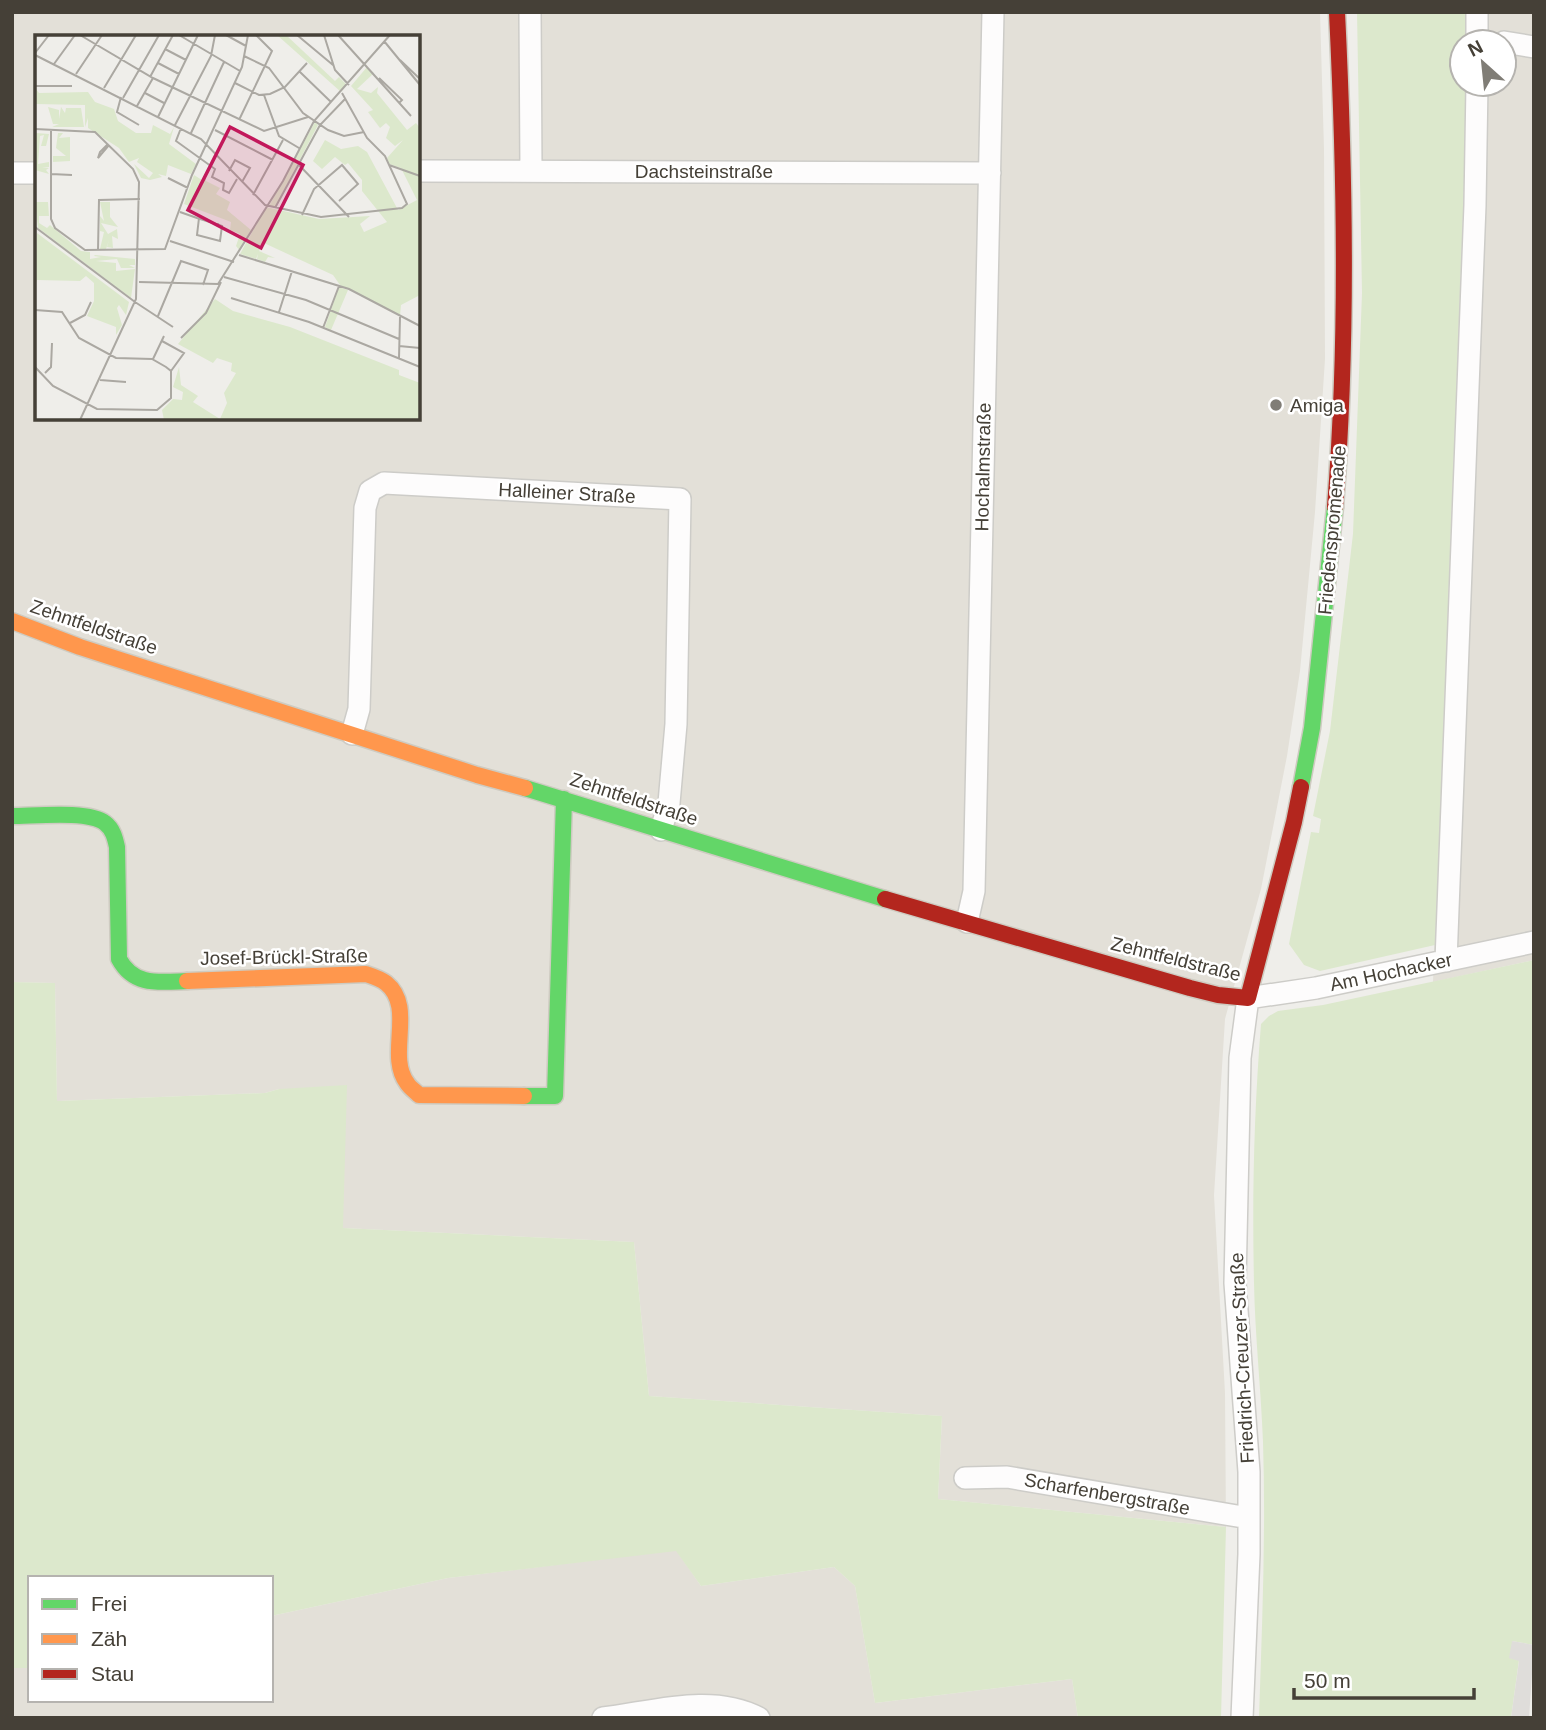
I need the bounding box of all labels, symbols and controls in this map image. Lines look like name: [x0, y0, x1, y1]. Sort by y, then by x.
north arrow: [1448, 28, 1518, 98]
inset map: [35, 35, 420, 420]
text: N: [1465, 36, 1486, 61]
street label: Dachsteinstraße: [635, 161, 773, 182]
place label: Amiga: [1290, 395, 1344, 416]
marker: Amiga: [1268, 397, 1284, 413]
street label: Hochalmstraße: [971, 402, 995, 532]
street label: Friedenspromenade: [1314, 444, 1350, 616]
street label: Halleiner Straße: [498, 479, 636, 507]
street label: Zehntfeldstraße: [28, 595, 160, 659]
street label: Zehntfeldstraße: [567, 768, 701, 830]
street label: Zehntfeldstraße: [1109, 933, 1243, 985]
street label: Josef-Brückl-Straße: [200, 945, 368, 969]
street label: Am Hochacker: [1328, 949, 1455, 995]
street label: Friedrich-Creuzer-Straße: [1226, 1252, 1258, 1464]
street label: Scharfenbergstraße: [1022, 1469, 1192, 1519]
legend: [28, 1576, 273, 1702]
text: Frei: [91, 1592, 127, 1615]
text: Zäh: [91, 1627, 127, 1650]
scale bar: [1294, 1656, 1474, 1700]
text: Stau: [91, 1662, 134, 1685]
text: 50 m: [1304, 1669, 1351, 1692]

